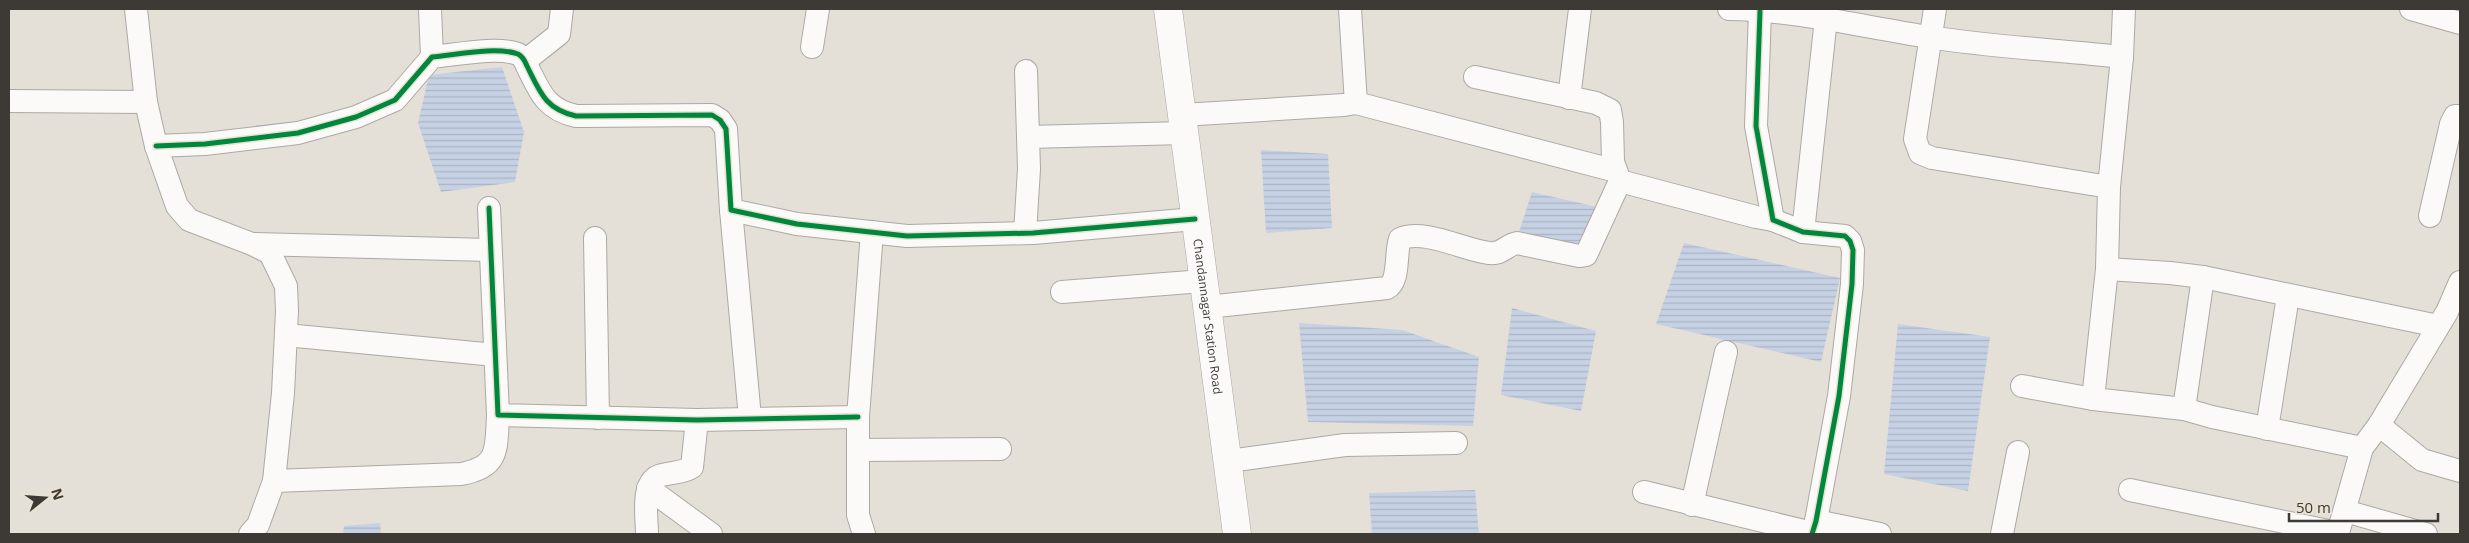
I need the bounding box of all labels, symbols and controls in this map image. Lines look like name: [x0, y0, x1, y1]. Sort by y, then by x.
street label: Chandannagar Station Road: [1190, 238, 1227, 395]
north arrow: [20, 473, 70, 523]
text: N: [47, 486, 69, 502]
scale bar: [2289, 490, 2438, 522]
text: 50 m: [2296, 497, 2331, 517]

